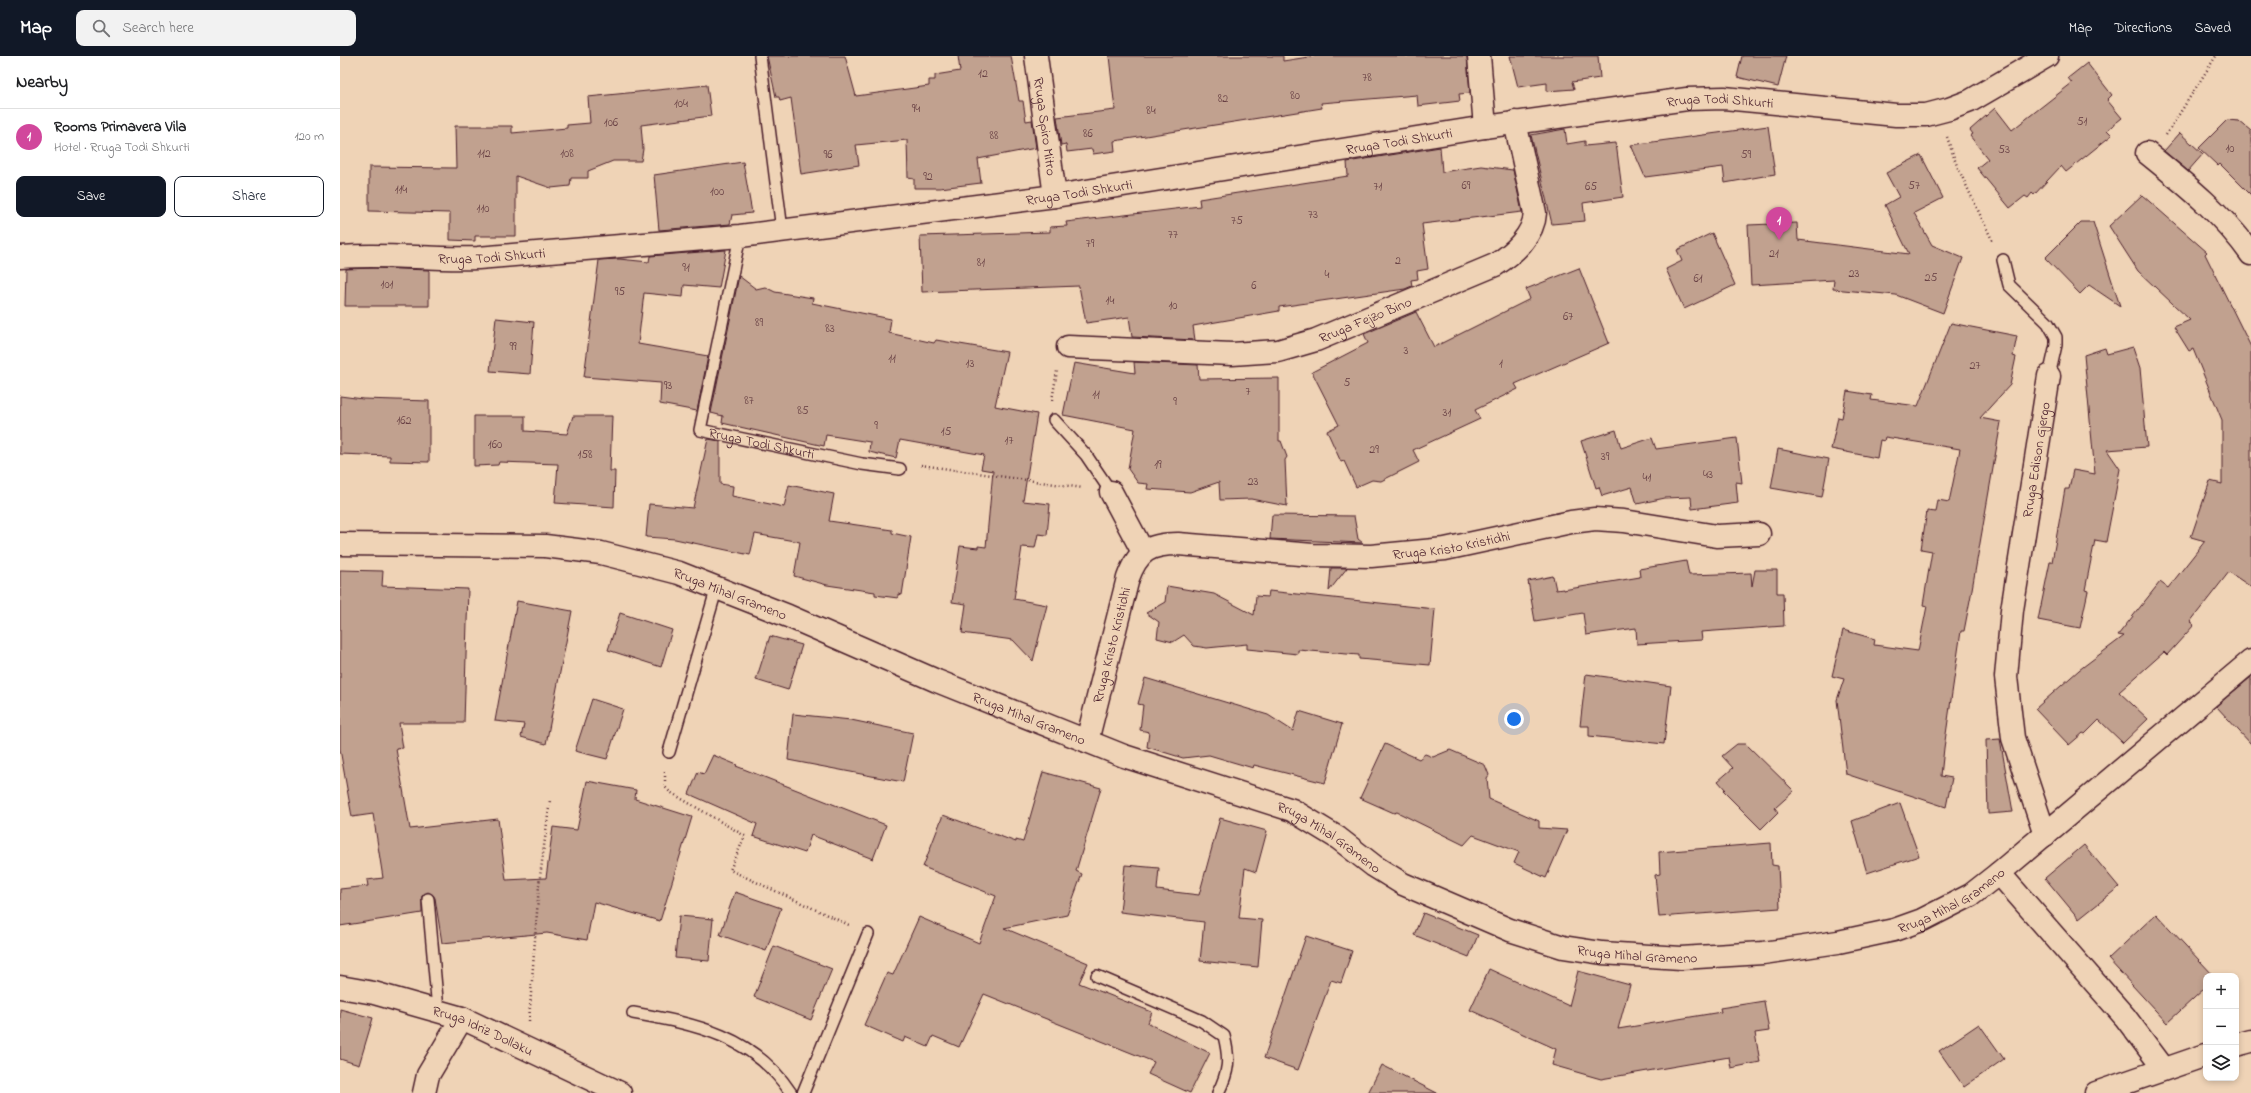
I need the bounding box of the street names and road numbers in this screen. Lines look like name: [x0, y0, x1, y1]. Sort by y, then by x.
street label: Rruga Spiro Mitro: [1027, 76, 1061, 177]
street label: Rruga Todi Shkurti: [1665, 89, 1774, 115]
street label: Rruga Todi Shkurti: [1345, 123, 1454, 161]
street label: Rruga Todi Shkurti: [1025, 175, 1134, 212]
street label: Rruga Todi Shkurti: [438, 243, 546, 271]
street label: Rruga Fejzo Bino: [1316, 292, 1415, 350]
street label: Rruga Edison Gjergo: [2018, 401, 2057, 519]
street label: Rruga Todi Shkurti: [707, 423, 816, 466]
street label: Rruga Kristo Kristidhi: [1392, 526, 1512, 566]
street label: Rruga Mihal Grameno: [671, 563, 790, 626]
street label: Rruga Kristo Kristidhi: [1088, 585, 1137, 706]
street label: Rruga Mihal Grameno: [969, 687, 1088, 752]
street label: Rruga Mihal Grameno: [1274, 797, 1384, 879]
street label: Rruga Mihal Grameno: [1895, 863, 2010, 940]
street label: Rruga Mihal Grameno: [1575, 940, 1698, 970]
street label: Rruga Idriz Dollaku: [430, 1001, 537, 1062]

